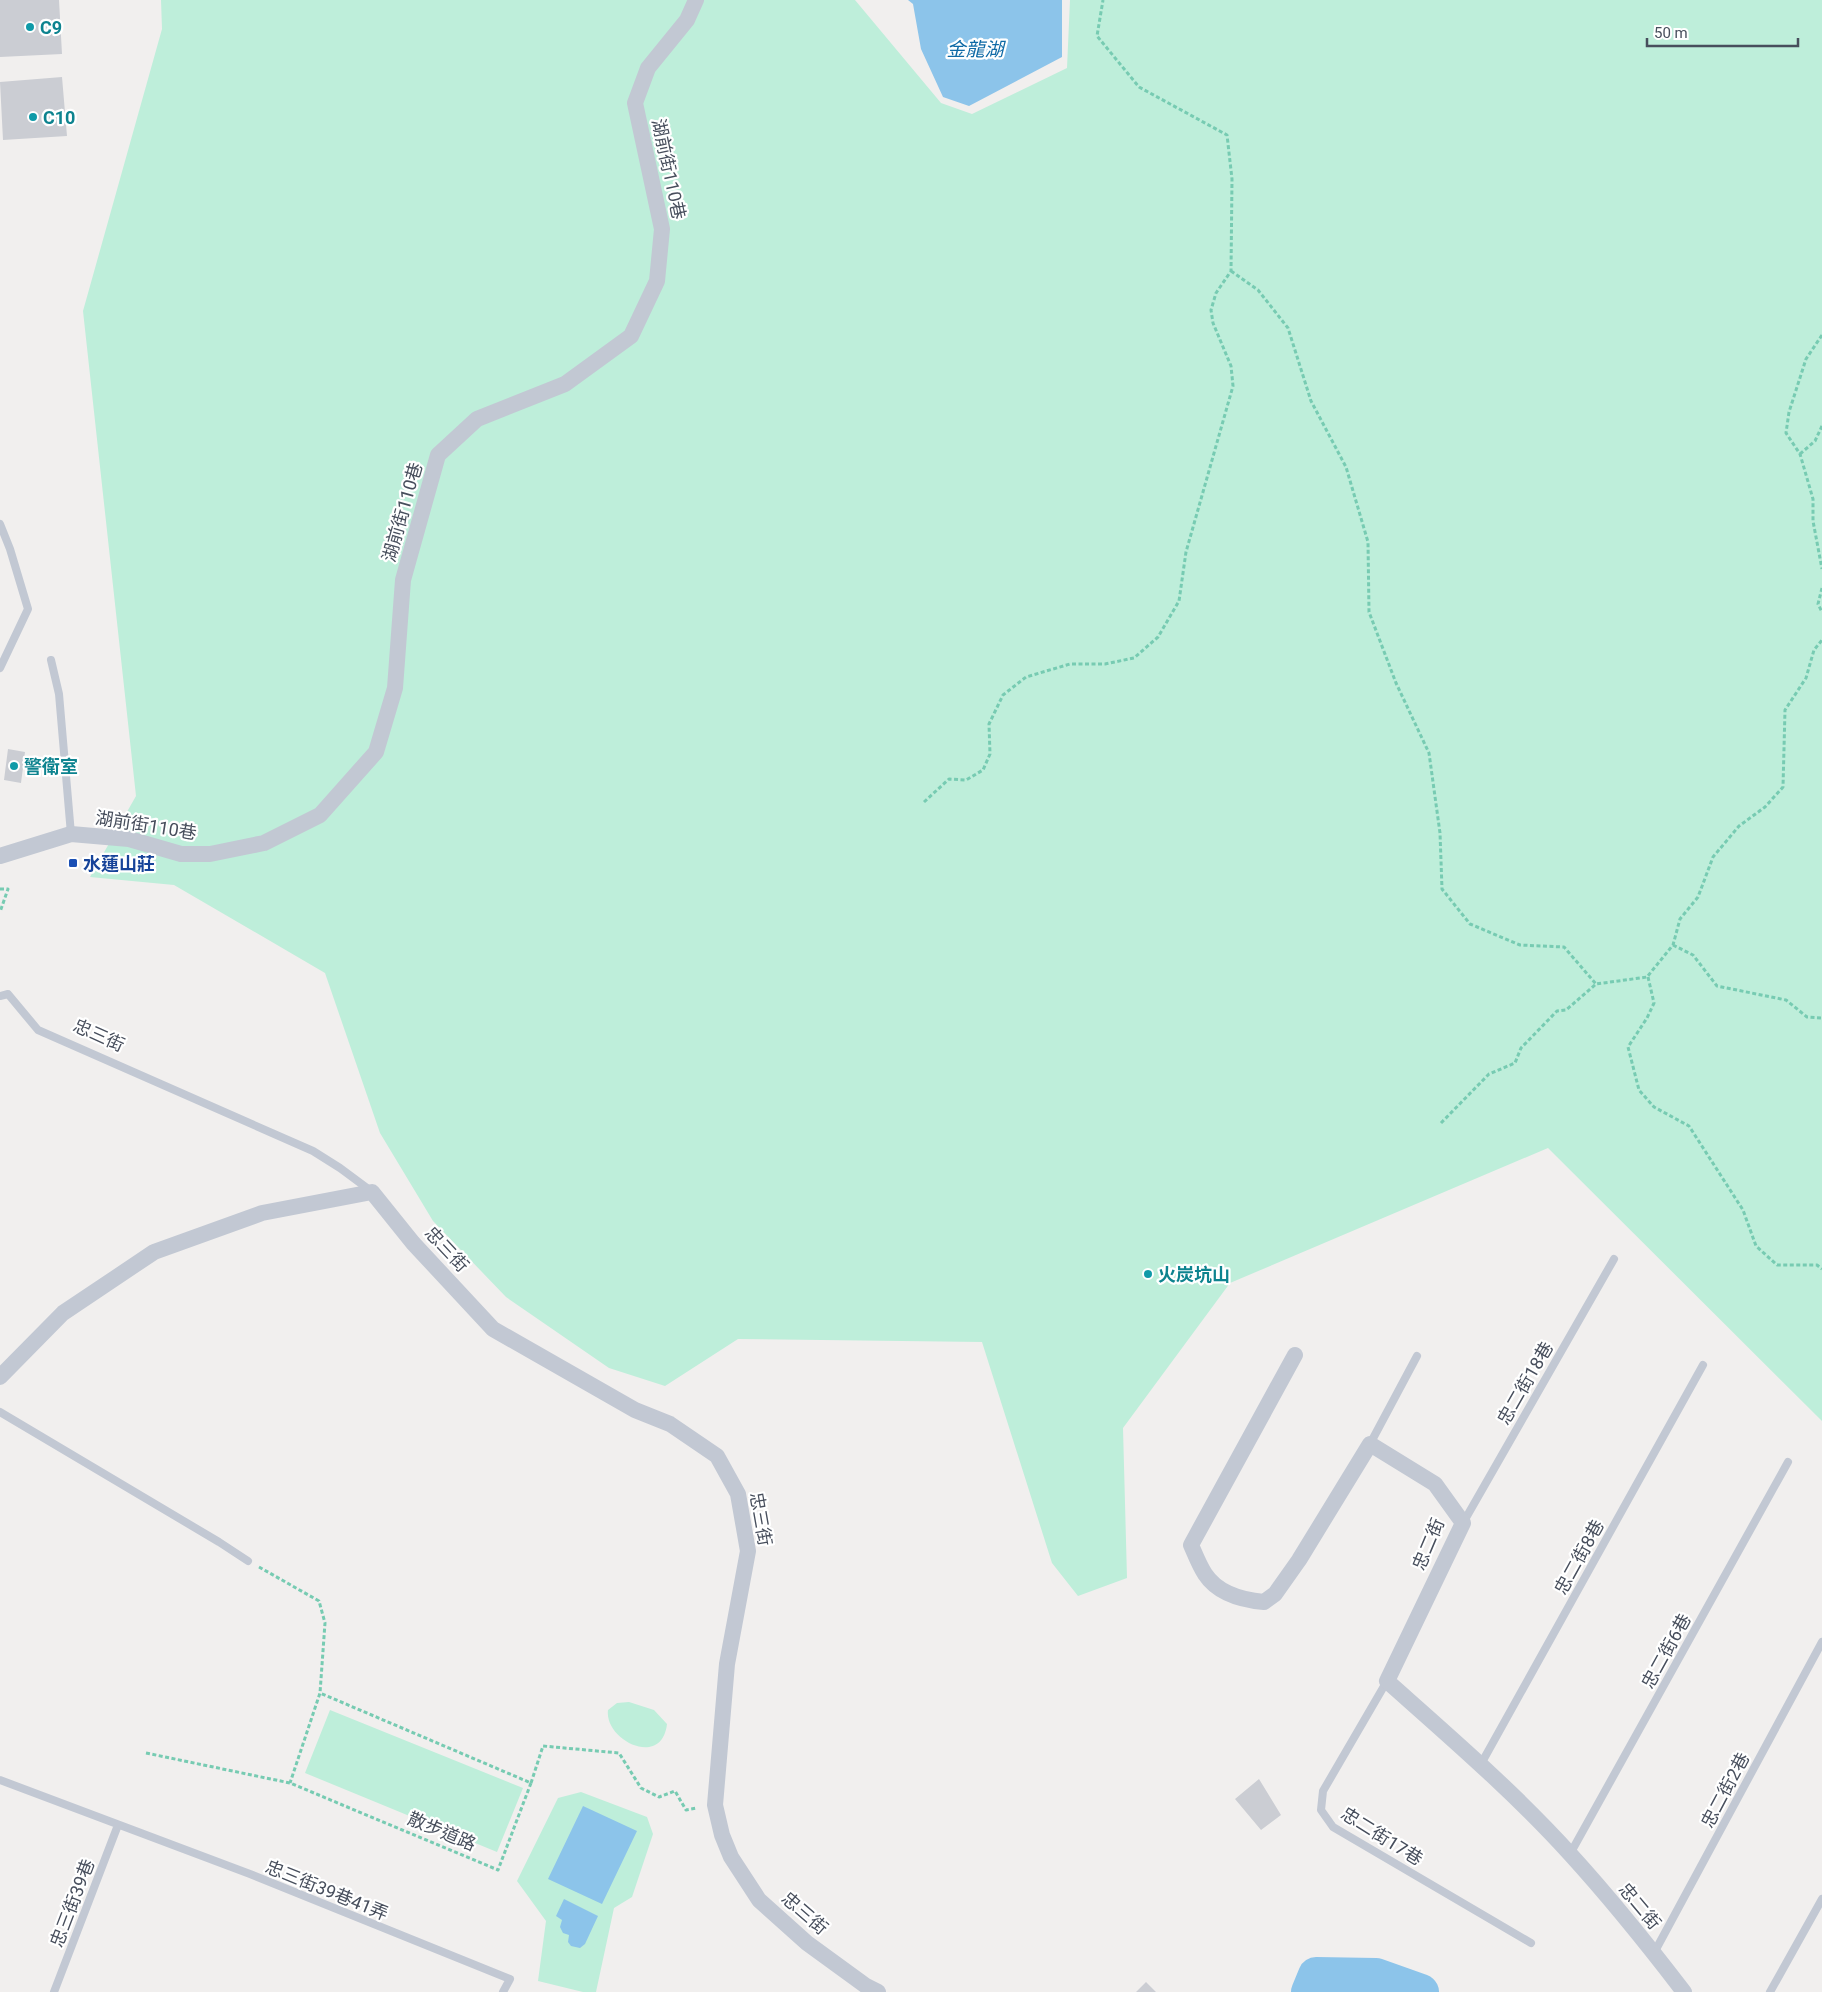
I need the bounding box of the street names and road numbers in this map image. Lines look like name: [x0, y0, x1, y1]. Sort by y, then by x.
street label: 湖前街110巷: [648, 117, 690, 221]
street label: 湖前街110巷: [378, 460, 426, 564]
street label: 湖前街110巷: [94, 807, 198, 843]
street label: 忠三街: [70, 1014, 128, 1056]
street label: 忠三街: [421, 1222, 473, 1276]
street label: 忠二街18巷: [1493, 1338, 1557, 1428]
street label: 忠三街: [746, 1491, 776, 1547]
street label: 忠二街: [1408, 1515, 1448, 1573]
street label: 忠二街8巷: [1550, 1516, 1608, 1598]
street label: 忠二街6巷: [1637, 1610, 1695, 1692]
street label: 忠二街2巷: [1696, 1749, 1754, 1831]
street label: 忠二街17巷: [1337, 1803, 1427, 1869]
street label: 散步道路: [405, 1807, 479, 1855]
street label: 忠三街39巷: [46, 1856, 98, 1950]
street label: 忠三街39巷41弄: [263, 1856, 391, 1924]
street label: 忠二街: [1615, 1879, 1665, 1933]
street label: 忠三街: [778, 1887, 832, 1939]

